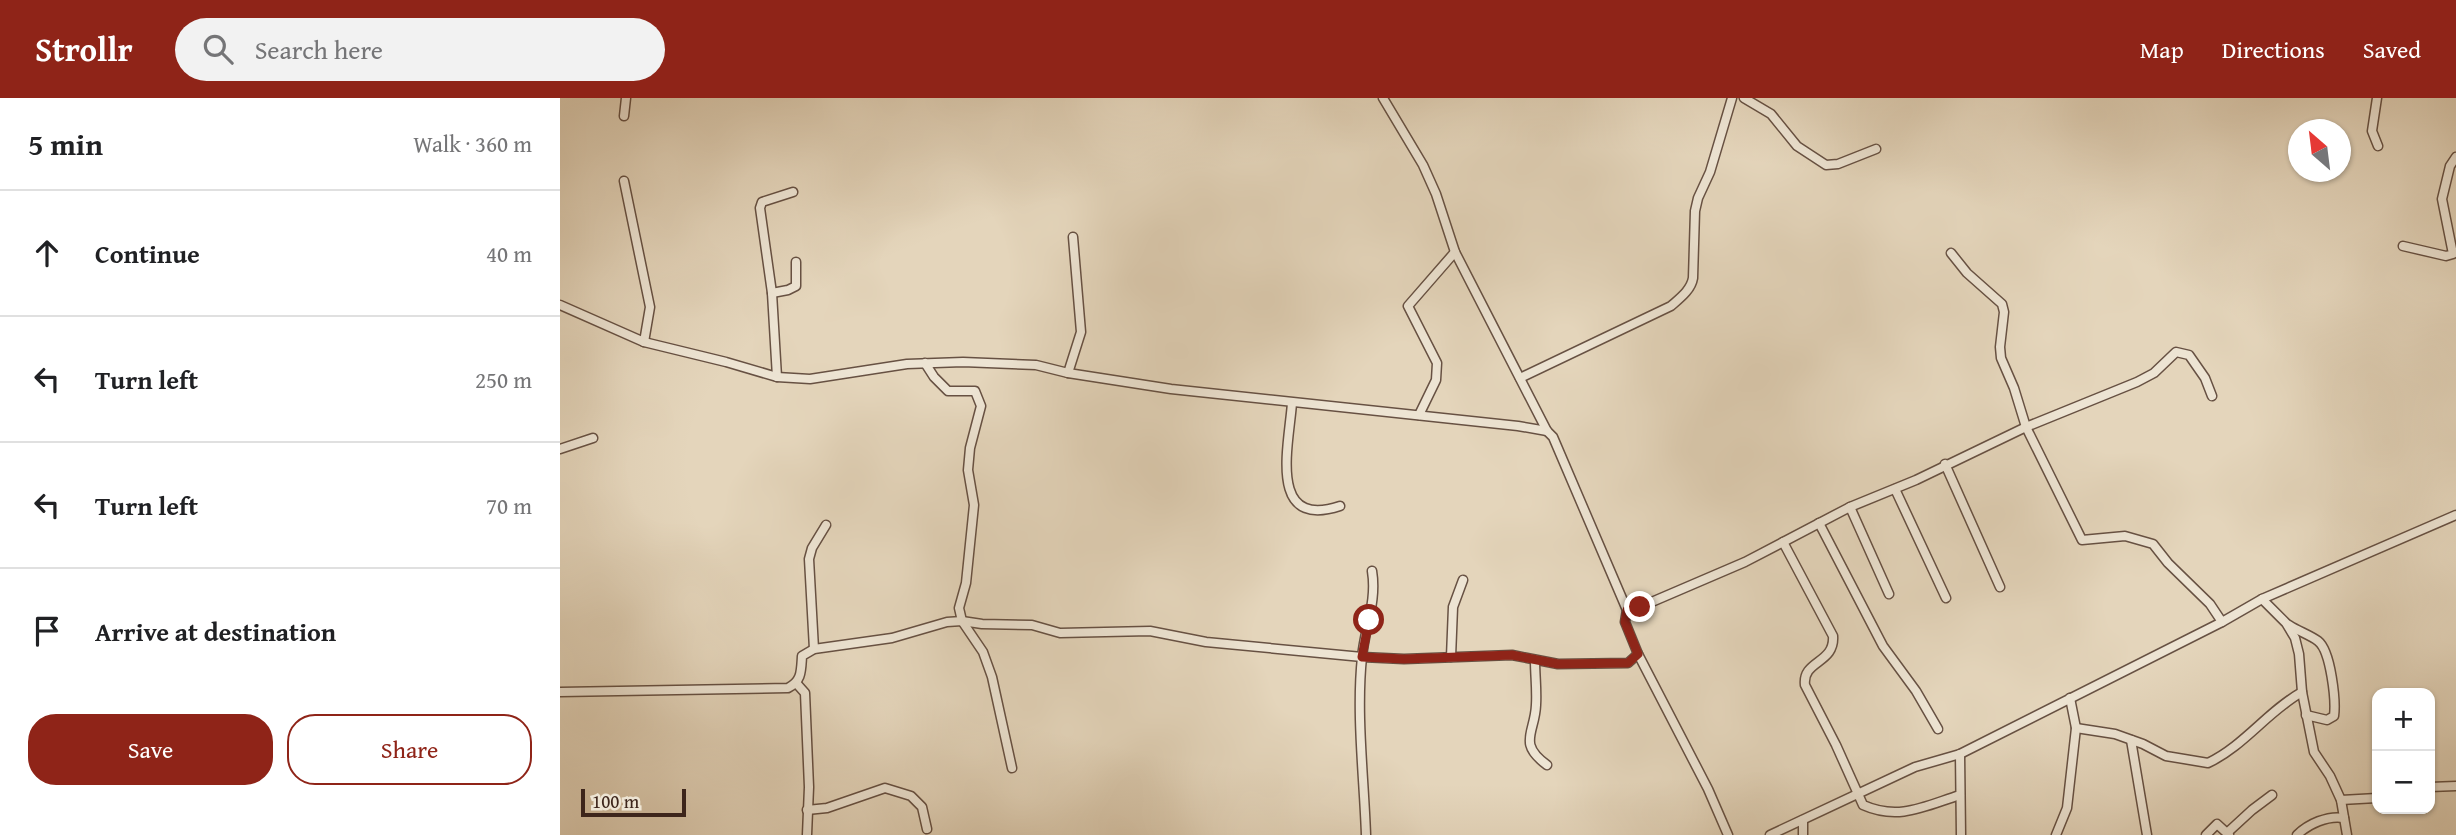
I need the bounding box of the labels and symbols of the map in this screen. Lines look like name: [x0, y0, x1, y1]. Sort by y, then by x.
north arrow: [2288, 119, 2351, 182]
route end: [1624, 591, 1655, 622]
route start: [1353, 604, 1384, 635]
scale bar: [581, 786, 686, 818]

